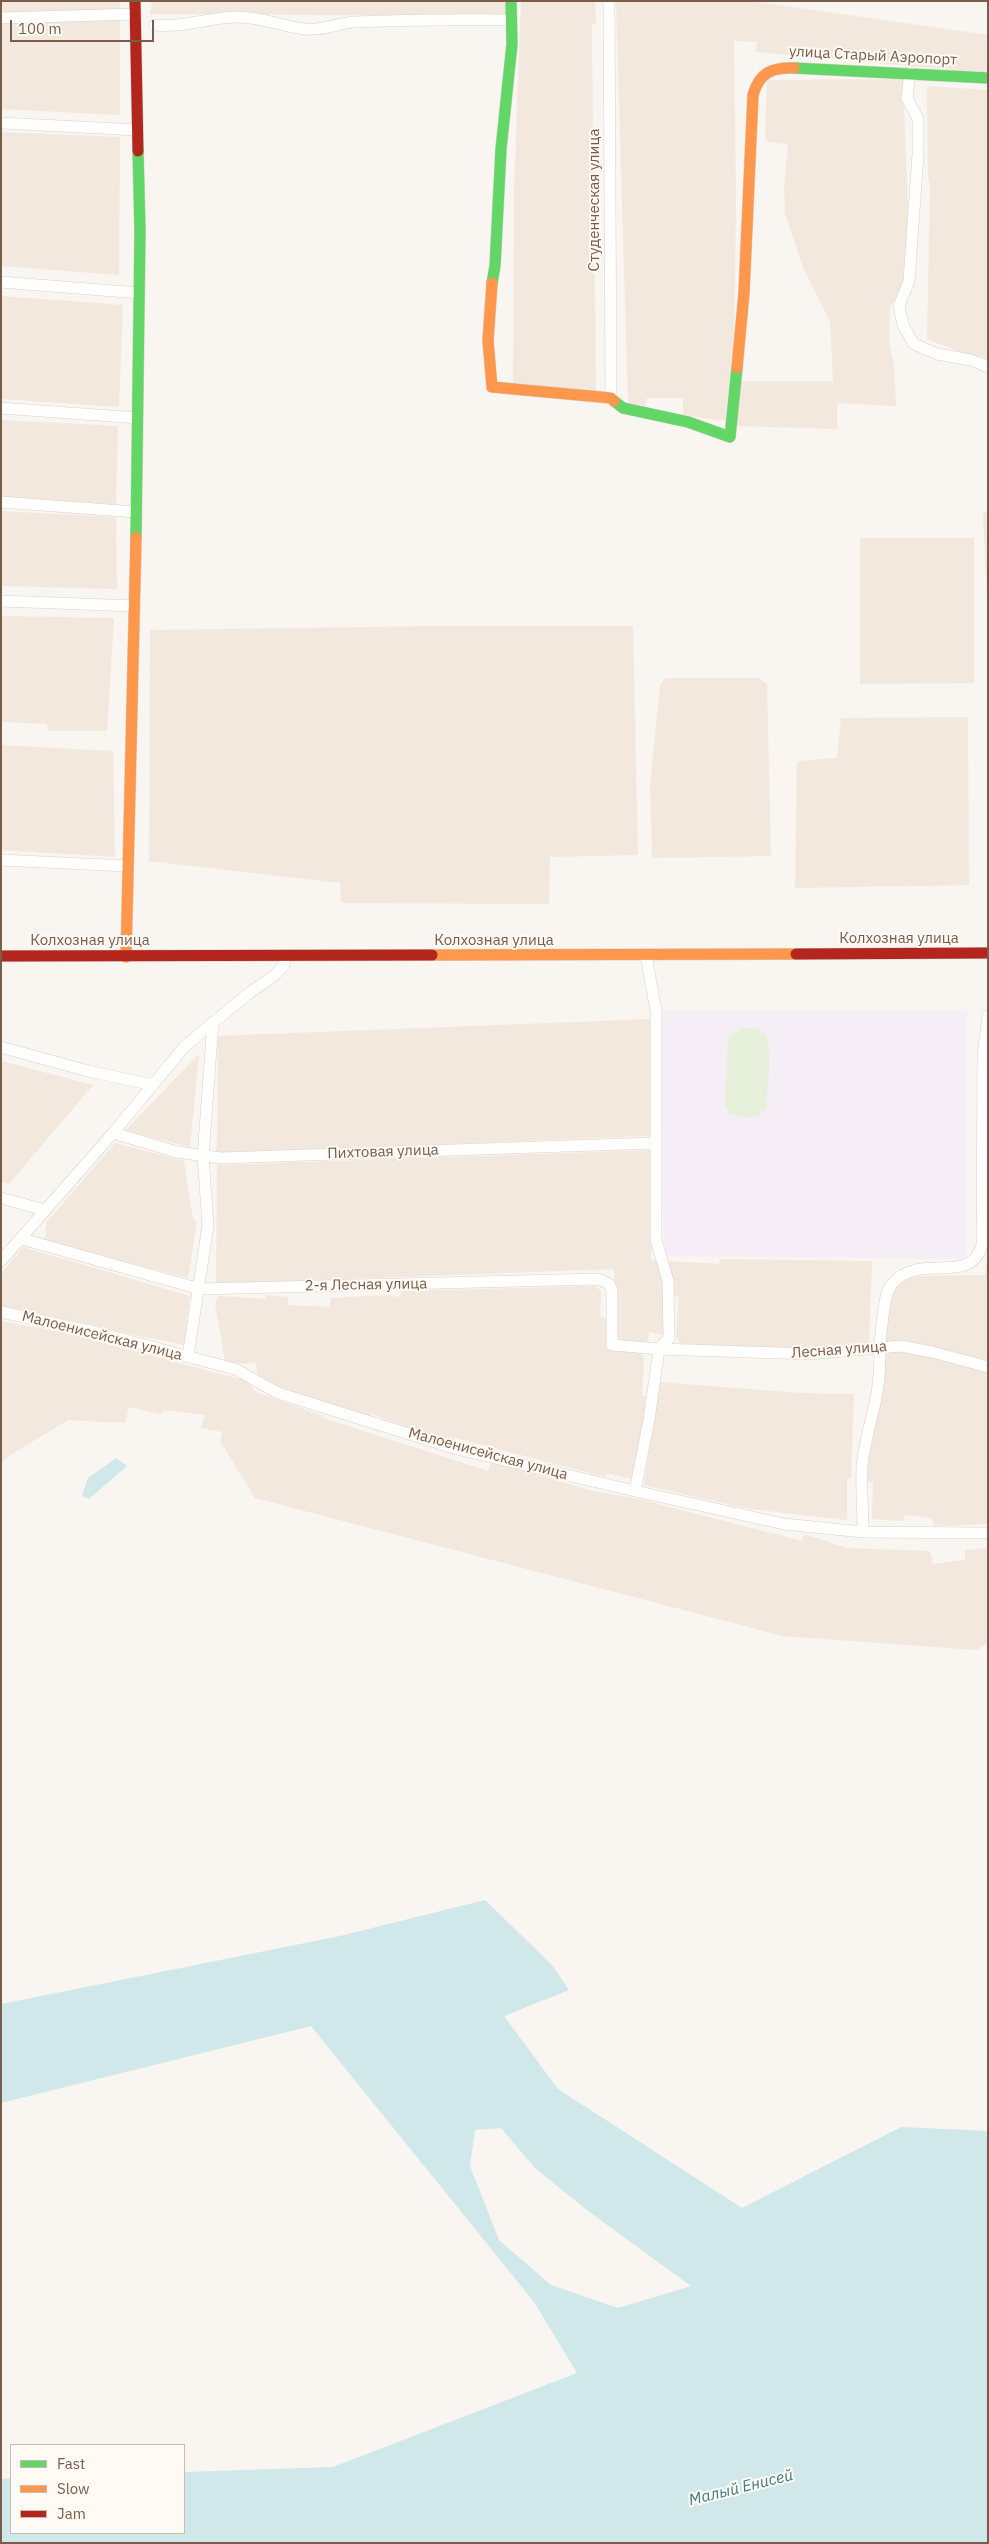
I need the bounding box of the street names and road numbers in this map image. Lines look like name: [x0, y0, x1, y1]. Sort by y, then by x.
street label: улица Старый Аэропорт: [789, 43, 957, 69]
street label: Студенческая улица: [586, 129, 604, 271]
street label: Колхозная улица: [839, 930, 959, 948]
street label: Колхозная улица: [30, 932, 150, 950]
street label: Колхозная улица: [434, 932, 554, 950]
street label: Пихтовая улица: [327, 1141, 439, 1163]
street label: 2-я Лесная улица: [305, 1275, 427, 1295]
street label: Малоенисейская улица: [20, 1307, 184, 1365]
street label: Лесная улица: [790, 1338, 888, 1362]
street label: Малоенисейская улица: [406, 1424, 570, 1484]

